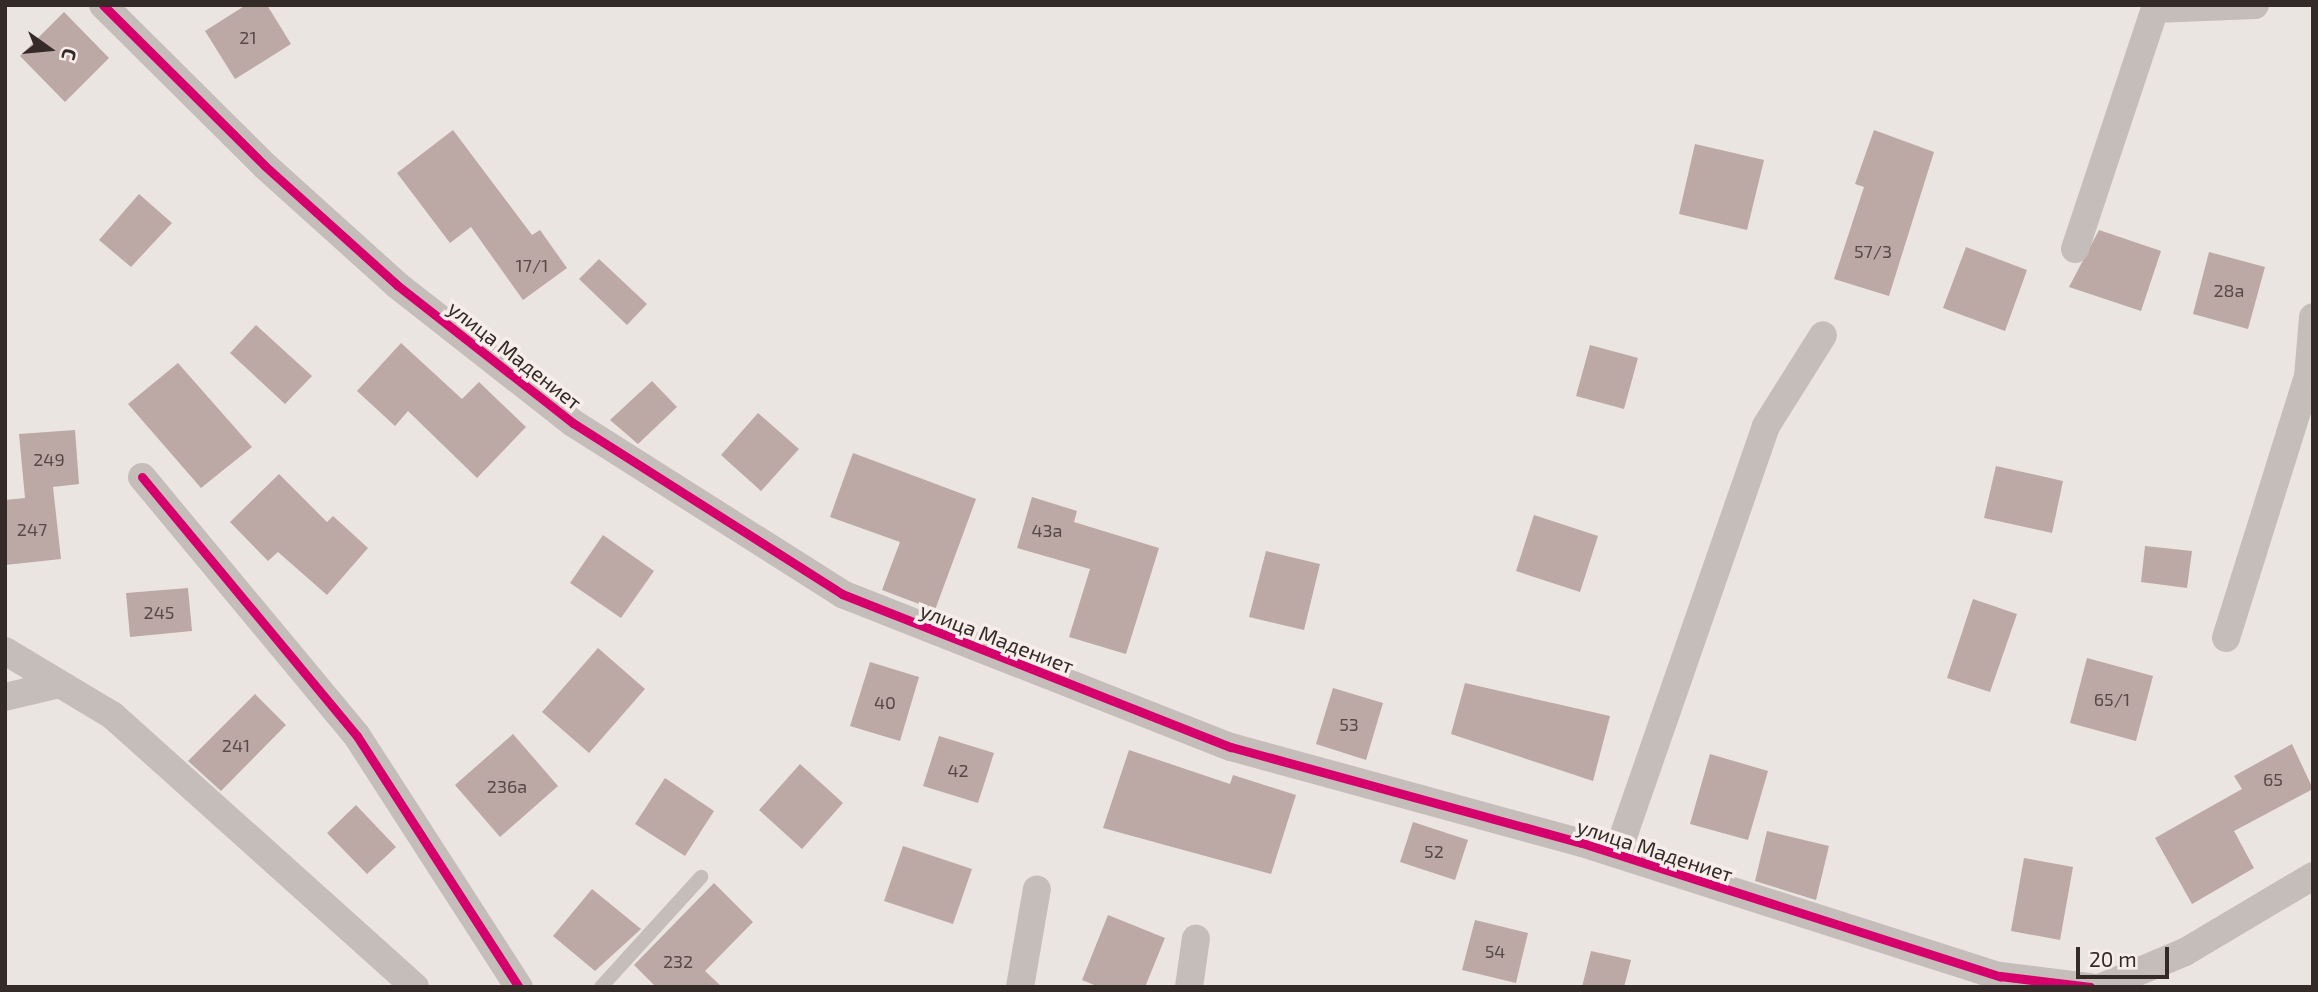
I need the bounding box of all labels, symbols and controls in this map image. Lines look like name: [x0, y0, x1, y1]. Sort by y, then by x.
north arrow: [14, 14, 84, 84]
house number: 21: [239, 26, 257, 48]
text: С: [57, 46, 82, 63]
house number: 57/3: [1854, 240, 1892, 262]
house number: 17/1: [516, 254, 548, 276]
house number: 28а: [2214, 279, 2244, 301]
street label: улица Мадениет: [443, 295, 587, 415]
house number: 249: [33, 448, 65, 470]
house number: 247: [17, 518, 47, 540]
house number: 43а: [1031, 519, 1063, 541]
street label: улица Мадениет: [917, 597, 1077, 679]
house number: 245: [144, 601, 174, 623]
house number: 65/1: [2094, 688, 2130, 710]
house number: 40: [874, 691, 896, 713]
house number: 53: [1339, 713, 1359, 735]
house number: 241: [222, 734, 250, 756]
house number: 42: [947, 759, 969, 781]
house number: 65: [2263, 768, 2283, 790]
house number: 236а: [487, 775, 527, 797]
street label: улица Мадениет: [1574, 813, 1736, 887]
house number: 52: [1424, 840, 1444, 862]
scale bar: [2080, 932, 2173, 976]
house number: 54: [1485, 940, 1505, 962]
text: 20 m: [2089, 946, 2137, 971]
house number: 232: [663, 950, 693, 972]

